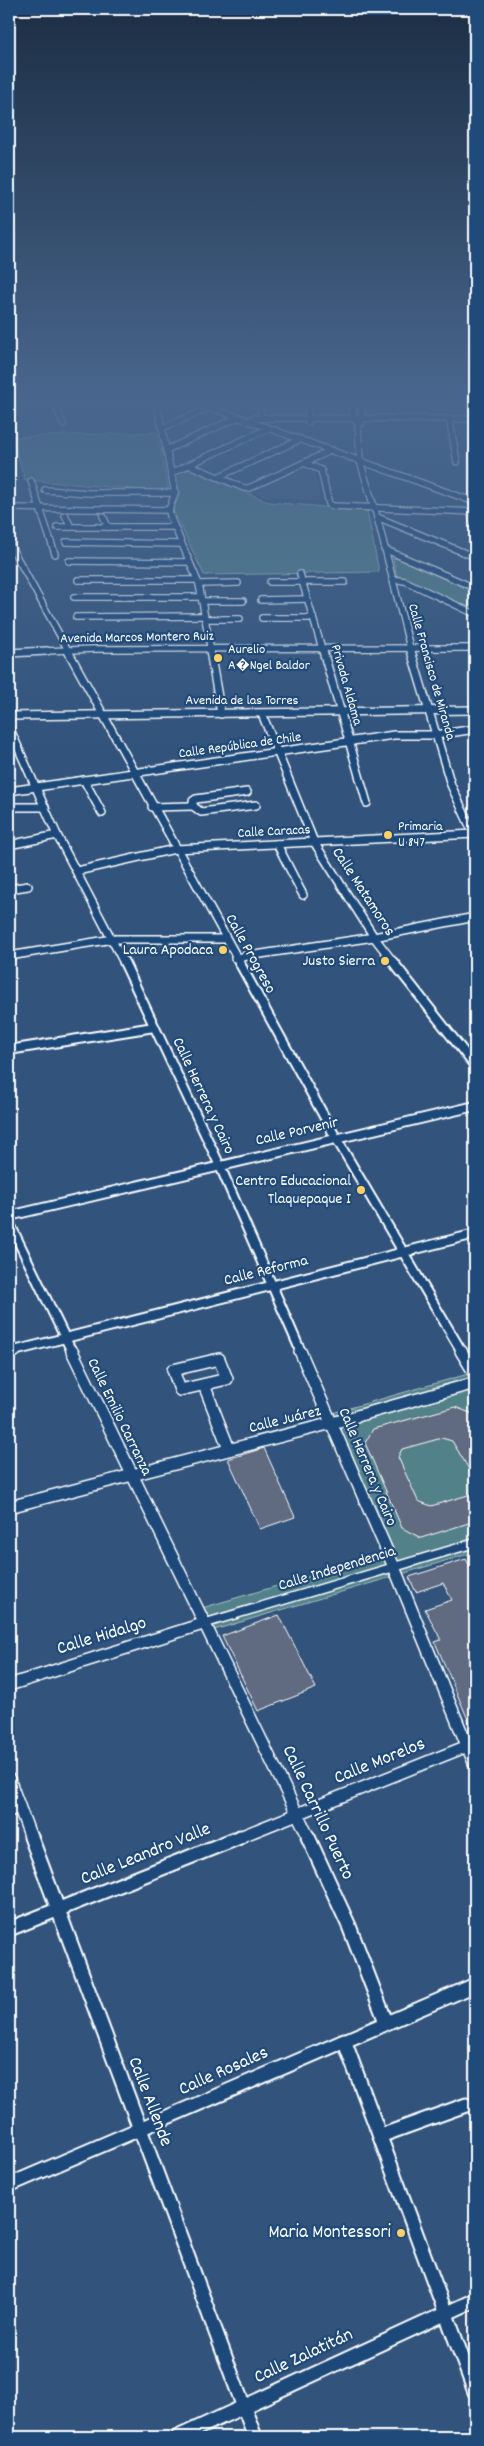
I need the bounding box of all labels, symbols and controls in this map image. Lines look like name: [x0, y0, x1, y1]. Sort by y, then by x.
street label: Calle Francisco de Miranda: [402, 601, 460, 743]
street label: Avenida Marcos Montero Ruiz: [60, 627, 215, 649]
place label: Aurelio A�Ngel Baldor: [228, 640, 311, 676]
street label: Privada Aldama: [325, 642, 367, 728]
marker: Aurelio A�Ngel Baldor: [212, 652, 224, 664]
street label: Avenida de las Torres: [186, 691, 299, 711]
street label: Calle República de Chile: [177, 727, 303, 765]
place label: Primaria U 847: [398, 817, 443, 853]
street label: Calle Caracas: [237, 820, 311, 844]
marker: Primaria U 847: [382, 829, 394, 841]
street label: Calle Matamoros: [326, 843, 401, 941]
street label: Calle Progreso: [219, 910, 281, 998]
place label: Laura Apodaca: [123, 939, 213, 962]
marker: Laura Apodaca: [217, 944, 229, 956]
place label: Justo Sierra: [302, 950, 375, 973]
marker: Justo Sierra: [379, 955, 391, 967]
street label: Calle Herrera y Cairo: [166, 1034, 240, 1158]
street label: Calle Porvenir: [253, 1111, 341, 1153]
place label: Centro Educacional Tlaquepaque I: [235, 1170, 351, 1211]
marker: Centro Educacional Tlaquepaque I: [355, 1184, 367, 1196]
street label: Calle Reforma: [222, 1249, 311, 1293]
street label: Calle Emilio Carranza: [81, 1354, 158, 1480]
street label: Calle Juárez: [247, 1400, 323, 1440]
street label: Calle Herrera y Cairo: [332, 1404, 402, 1530]
street label: Calle Independencia: [276, 1540, 399, 1598]
street label: Calle Hidalgo: [54, 1611, 150, 1663]
street label: Calle Morelos: [330, 1731, 430, 1793]
street label: Calle Carrillo Puerto: [274, 1741, 360, 1885]
street label: Calle Leandro Valle: [77, 1817, 215, 1893]
street label: Calle Rosales: [175, 2040, 273, 2104]
street label: Calle Allende: [120, 2053, 178, 2151]
place label: Maria Montessori: [268, 2220, 392, 2247]
marker: Maria Montessori: [395, 2227, 407, 2239]
street label: Calle Zalatitán: [250, 2322, 358, 2392]

